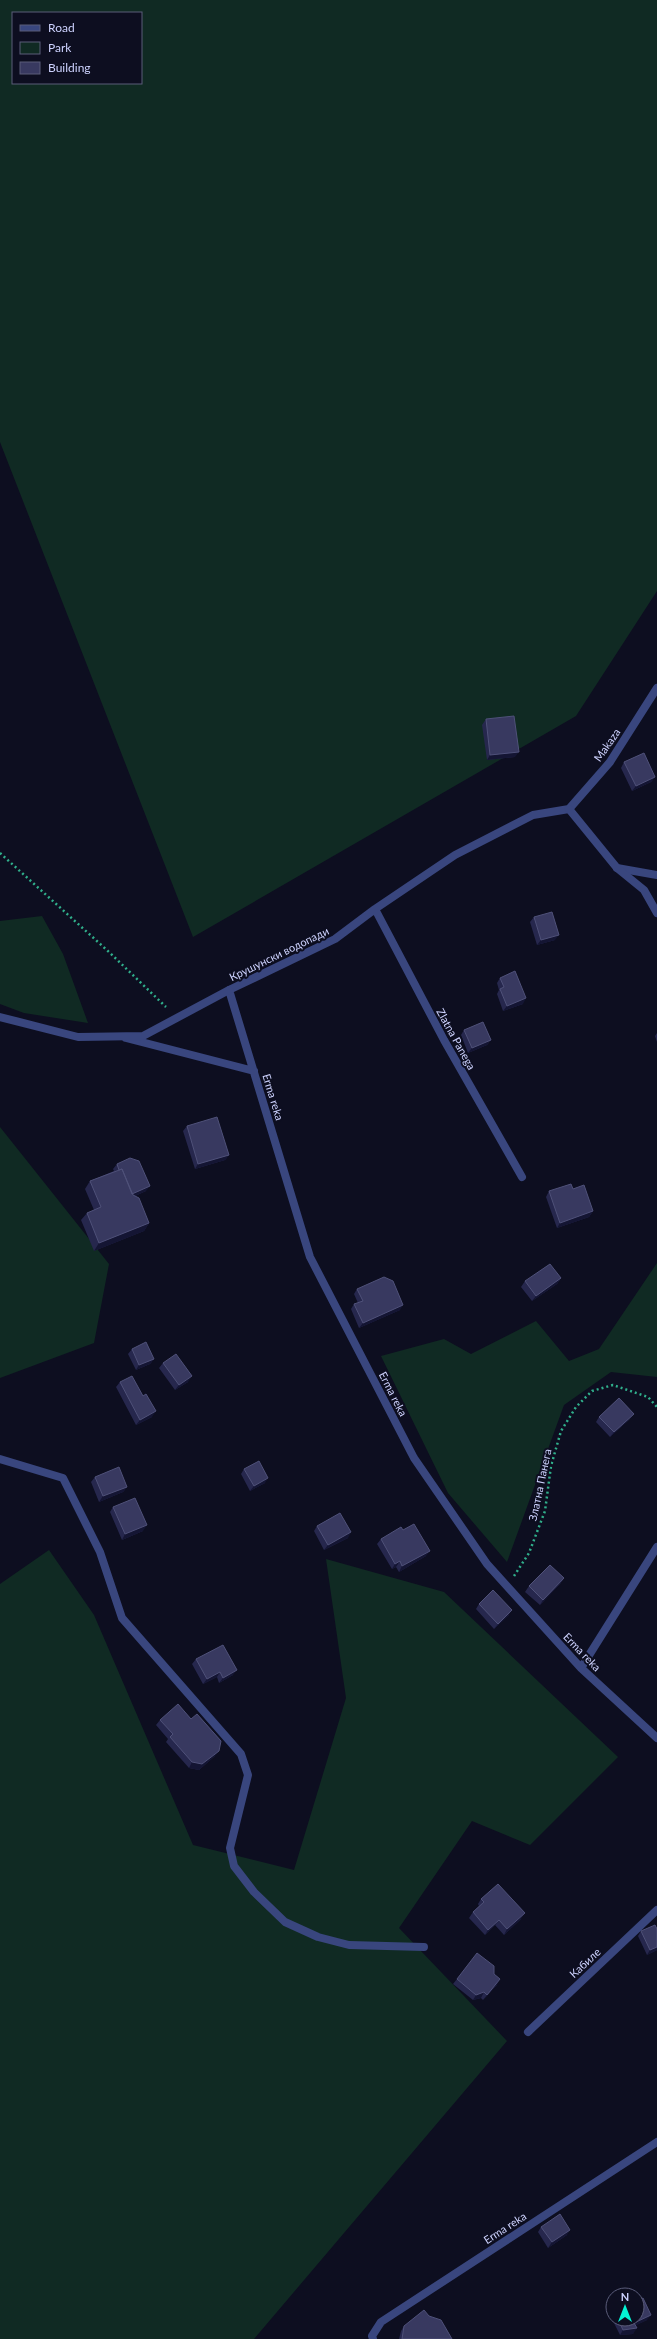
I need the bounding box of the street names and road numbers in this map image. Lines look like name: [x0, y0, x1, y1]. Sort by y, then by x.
street label: Makaza: [591, 726, 623, 764]
street label: Крушунски водопади: [227, 924, 331, 983]
street label: Zlatna Panega: [434, 1006, 479, 1072]
street label: Erma reka: [260, 1072, 287, 1122]
street label: Erma reka: [377, 1369, 410, 1418]
street label: Златна Панега: [526, 1448, 553, 1522]
street label: Erma reka: [561, 1630, 604, 1673]
street label: Кабиле: [566, 1945, 603, 1980]
street label: Erma reka: [481, 2209, 528, 2246]

